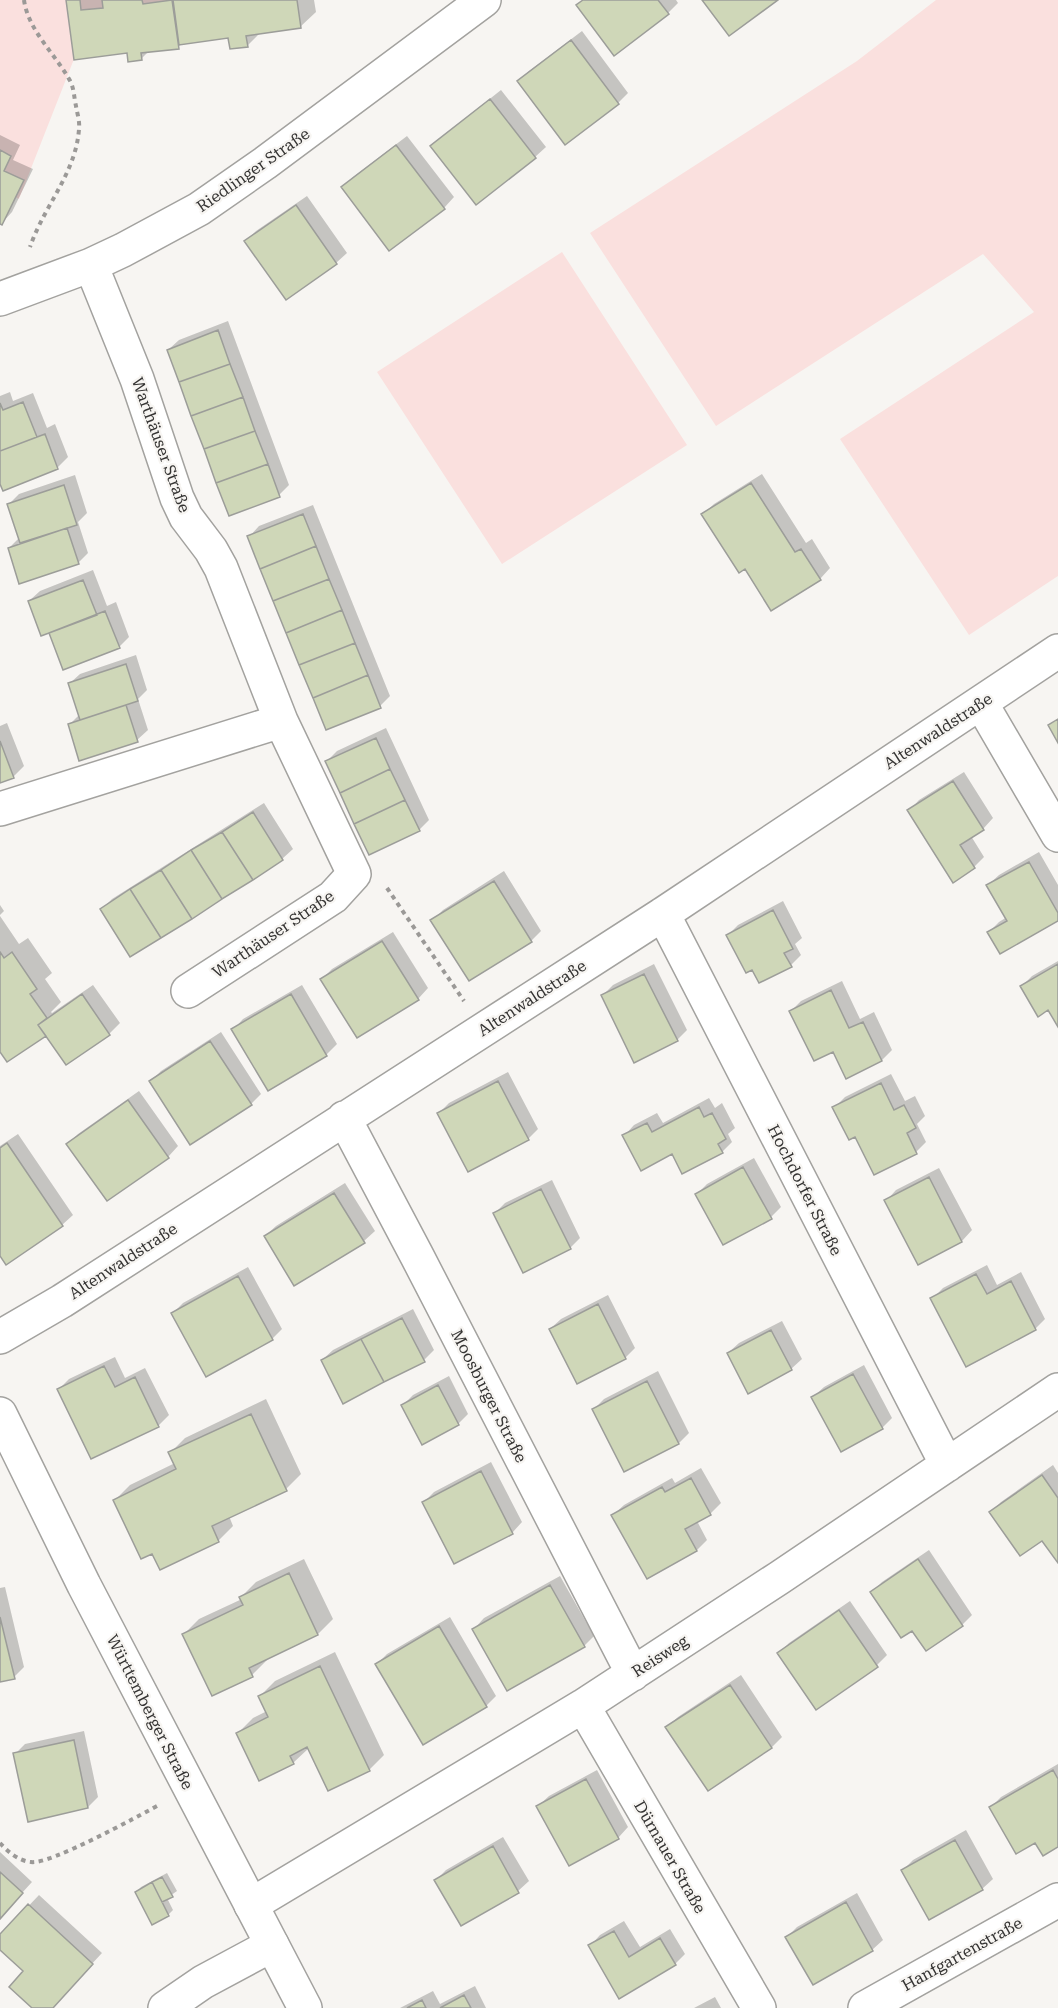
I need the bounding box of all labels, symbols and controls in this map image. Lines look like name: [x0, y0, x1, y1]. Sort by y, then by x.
street label: Riedlinger Straße: [193, 124, 313, 216]
street label: Warthäuser Straße: [128, 375, 194, 515]
street label: Altenwaldstraße: [880, 689, 996, 773]
street label: Warthäuser Straße: [209, 886, 338, 982]
street label: Altenwaldstraße: [474, 956, 590, 1040]
street label: Hochdorfer Straße: [764, 1121, 846, 1259]
street label: Altenwaldstraße: [65, 1219, 181, 1303]
street label: Moosburger Straße: [447, 1326, 531, 1466]
street label: Reisweg: [628, 1630, 692, 1681]
street label: Württemberger Straße: [103, 1631, 197, 1793]
street label: Dürnauer Straße: [630, 1797, 710, 1917]
street label: Hanfgartenstraße: [898, 1913, 1026, 1995]

